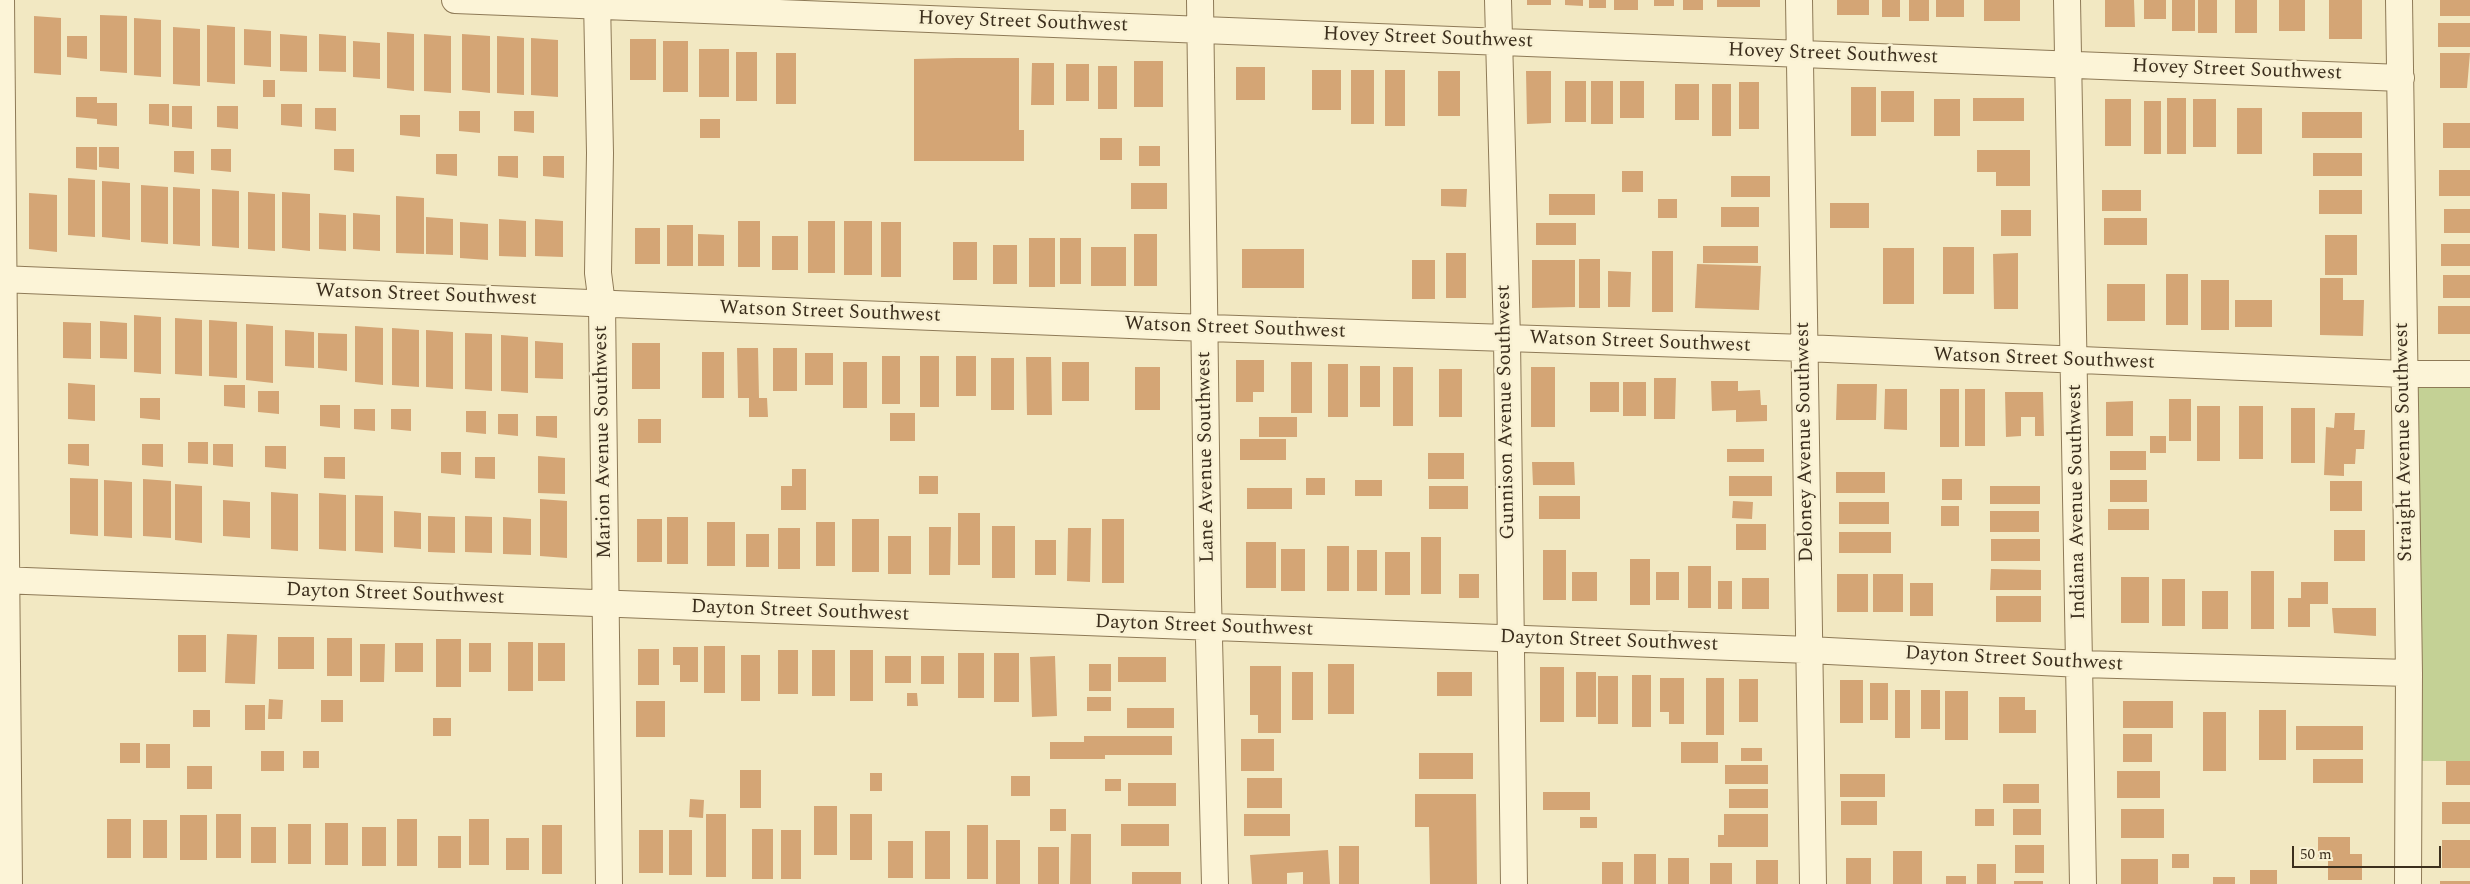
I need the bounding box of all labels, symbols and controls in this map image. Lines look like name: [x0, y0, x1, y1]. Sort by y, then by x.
street label: Hovey Street Southwest: [918, 7, 1128, 39]
street label: Hovey Street Southwest: [1323, 23, 1533, 55]
street label: Hovey Street Southwest: [1728, 39, 1938, 71]
street label: Hovey Street Southwest: [2132, 55, 2342, 87]
street label: Watson Street Southwest: [315, 280, 537, 312]
street label: Gunnison Avenue Southwest: [1493, 284, 1521, 540]
street label: Watson Street Southwest: [719, 297, 941, 329]
street label: Watson Street Southwest: [1124, 313, 1346, 345]
street label: Deloney Avenue Southwest: [1792, 321, 1820, 563]
street label: Straight Avenue Southwest: [2391, 322, 2419, 562]
street label: Marion Avenue Southwest: [590, 325, 618, 559]
street label: Watson Street Southwest: [1529, 327, 1751, 359]
street label: Watson Street Southwest: [1933, 344, 2155, 376]
street label: Lane Avenue Southwest: [1193, 351, 1221, 563]
street label: Indiana Avenue Southwest: [2064, 384, 2092, 620]
street label: Dayton Street Southwest: [285, 579, 505, 611]
street label: Dayton Street Southwest: [690, 596, 910, 628]
street label: Dayton Street Southwest: [1094, 611, 1314, 643]
street label: Dayton Street Southwest: [1499, 626, 1719, 658]
street label: Dayton Street Southwest: [1904, 642, 2124, 678]
scale bar: [2295, 836, 2444, 868]
text: 50 m: [2300, 843, 2332, 866]

